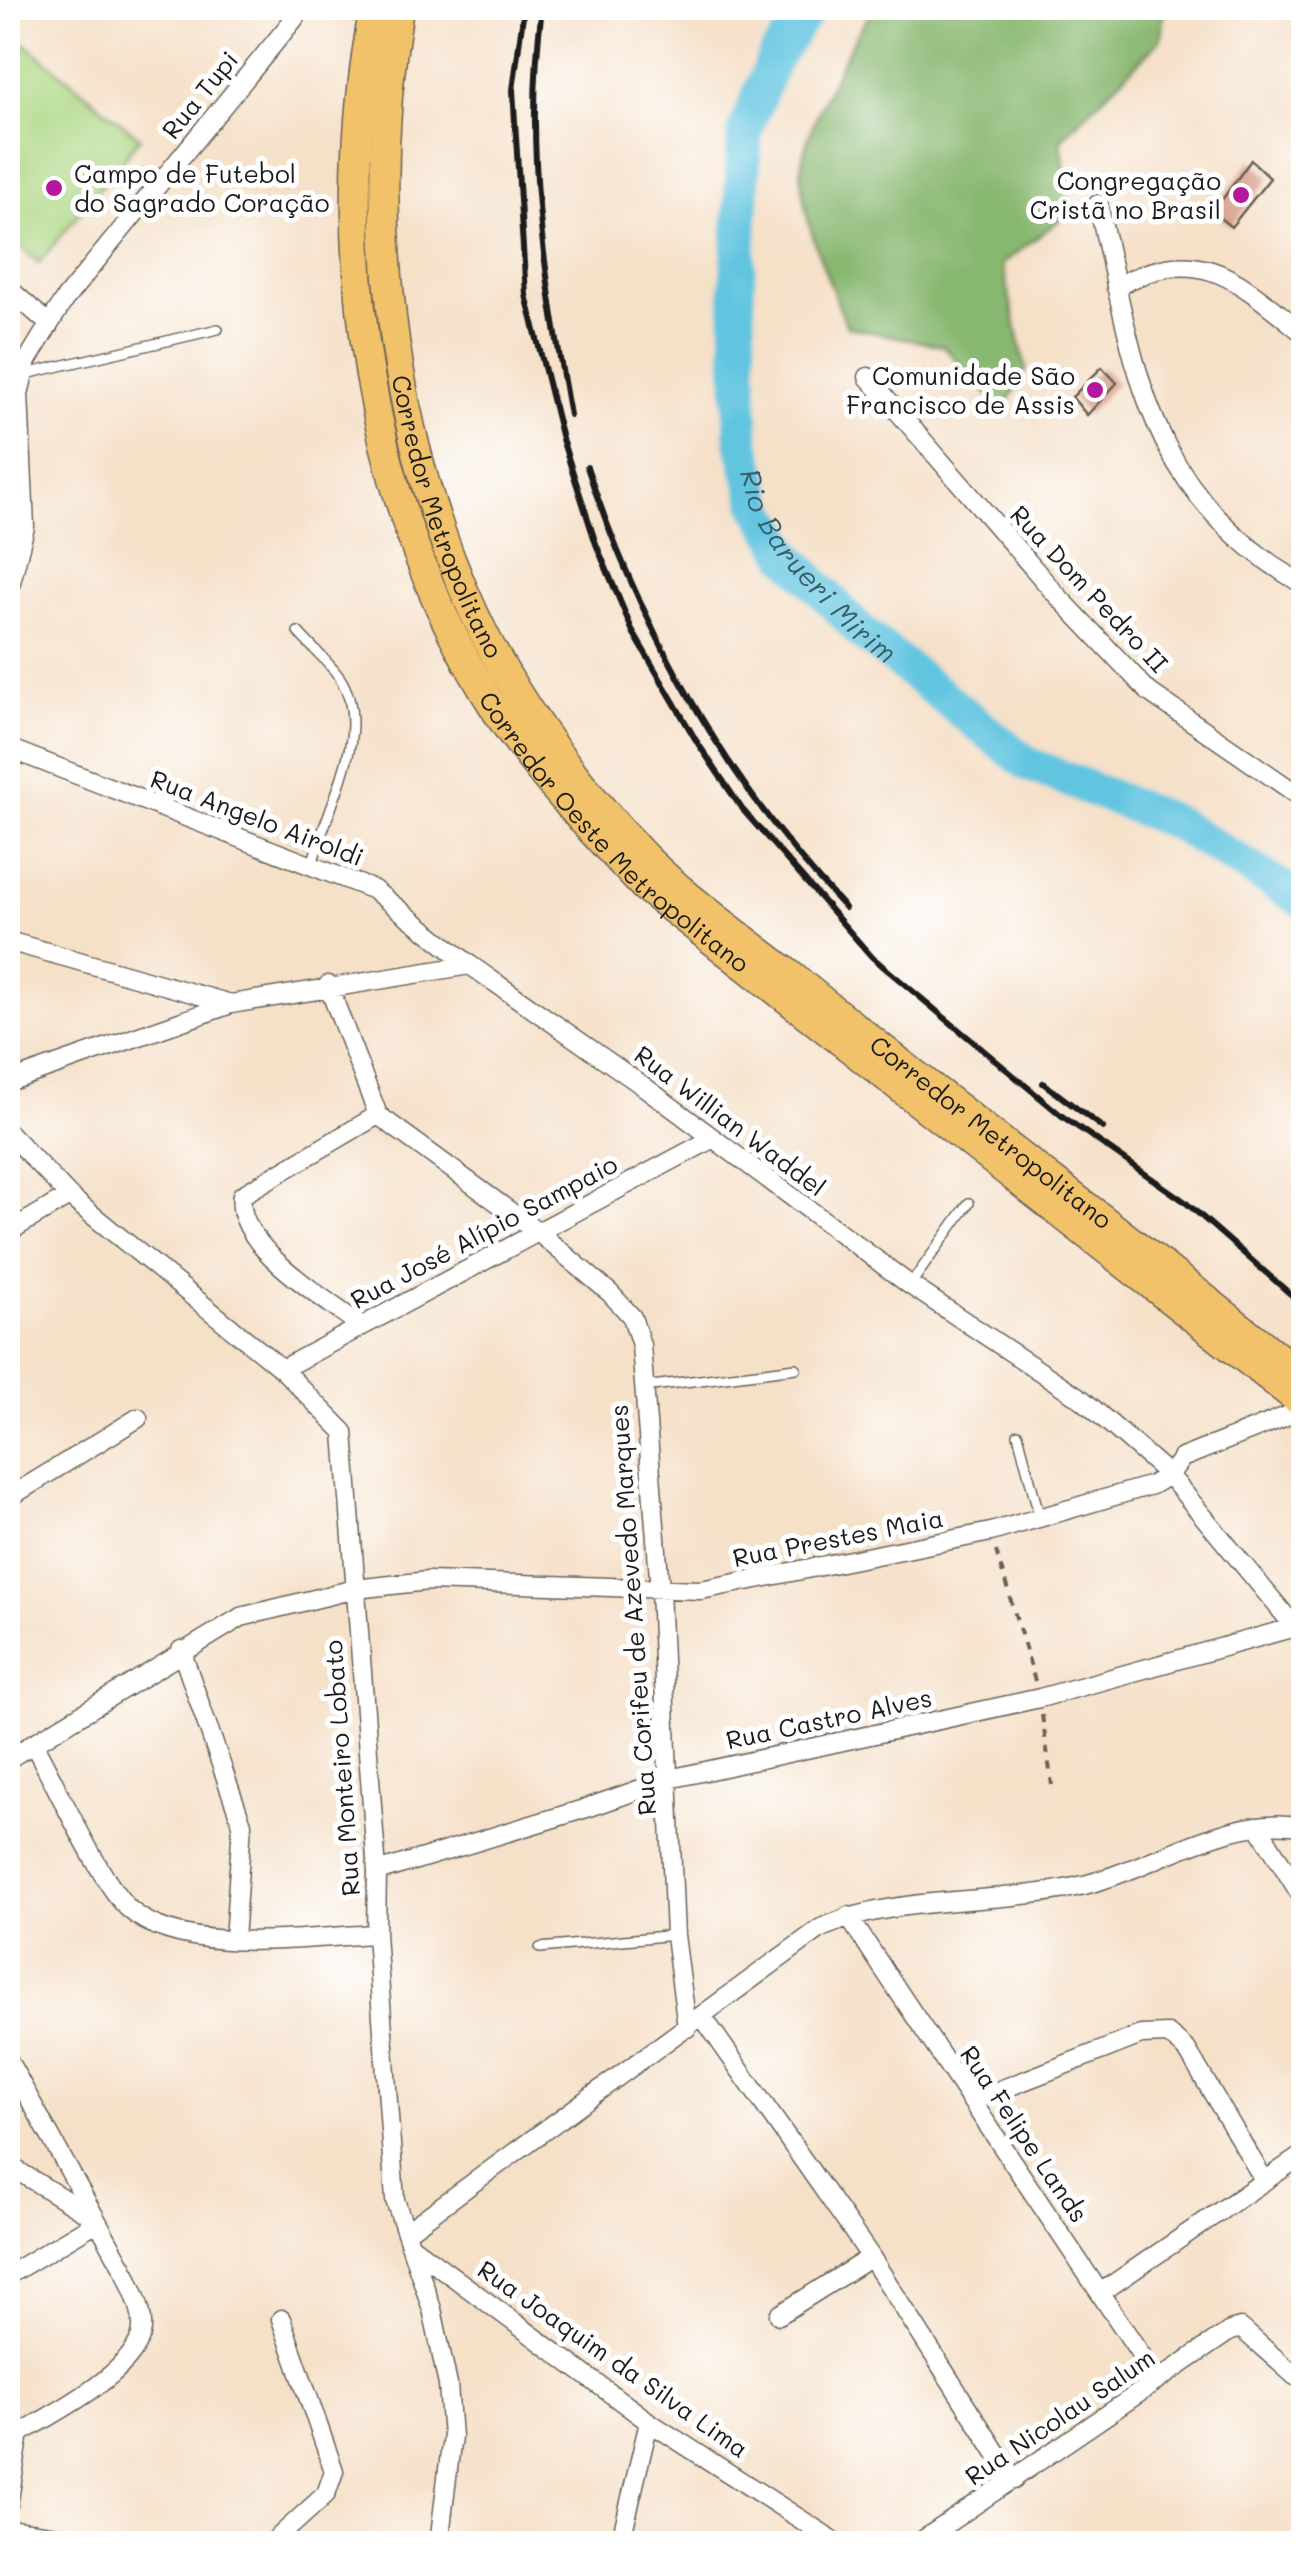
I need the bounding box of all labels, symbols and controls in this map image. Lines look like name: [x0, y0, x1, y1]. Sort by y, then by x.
street label: Rua Tupi: [154, 44, 244, 145]
place label: Campo de Futebol do Sagrado Coração: [74, 157, 330, 218]
place label: Congregação Cristã no Brasil: [1030, 164, 1221, 225]
marker: Campo de Futebol do Sagrado Coração: [43, 177, 65, 199]
marker: Congregação Cristã no Brasil: [1230, 184, 1252, 206]
place label: Comunidade São Francisco de Assis: [846, 359, 1075, 420]
street label: Corredor Metropolitano: [386, 372, 511, 663]
marker: Comunidade São Francisco de Assis: [1084, 379, 1106, 401]
water label: Rio Barueri Mirim: [733, 465, 905, 670]
street label: Rua Dom Pedro II: [1004, 498, 1175, 679]
street label: Corredor Oeste Metropolitano: [473, 685, 756, 979]
street label: Rua Angelo Airoldi: [146, 762, 368, 872]
street label: Corredor Metropolitano: [864, 1028, 1119, 1235]
street label: Rua Willian Waddel: [629, 1038, 833, 1203]
street label: Rua José Alípio Sampaio: [345, 1147, 623, 1315]
street label: Rua Corifeu de Azevedo Marques: [602, 1404, 662, 1817]
street label: Rua Prestes Maia: [730, 1501, 946, 1573]
street label: Rua Monteiro Lobato: [316, 1639, 366, 1897]
street label: Rua Castro Alves: [723, 1681, 935, 1755]
street label: Rua Felipe Lands: [954, 2039, 1096, 2228]
street label: Rua Joaquim da Silva Lima: [472, 2252, 755, 2464]
street label: Rua Nicolau Salum: [958, 2341, 1160, 2491]

